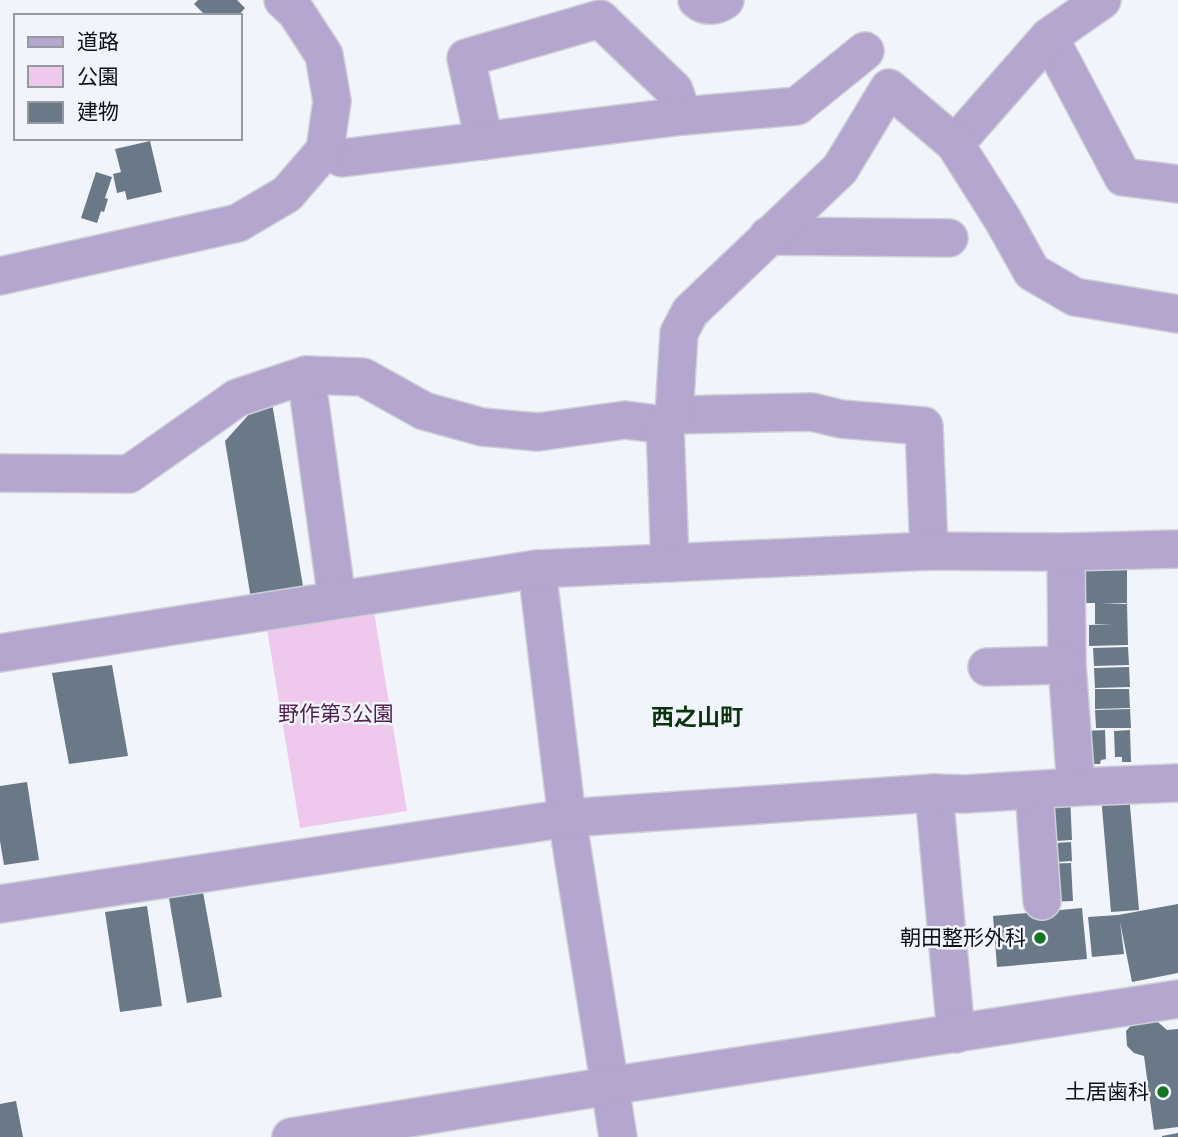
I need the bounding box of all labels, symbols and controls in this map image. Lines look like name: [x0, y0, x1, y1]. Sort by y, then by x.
legend: [14, 14, 242, 140]
text: 道路: [77, 28, 119, 54]
text: 公園: [77, 63, 119, 89]
text: 建物: [77, 98, 119, 124]
park label: 野作第3公園: [278, 700, 394, 726]
district label: 西之山町: [651, 702, 743, 731]
place label: 朝田整形外科: [900, 924, 1026, 950]
marker: 朝田整形外科: [1032, 930, 1048, 946]
place label: 土居歯科: [1065, 1078, 1149, 1104]
marker: 土居歯科: [1155, 1084, 1171, 1100]

